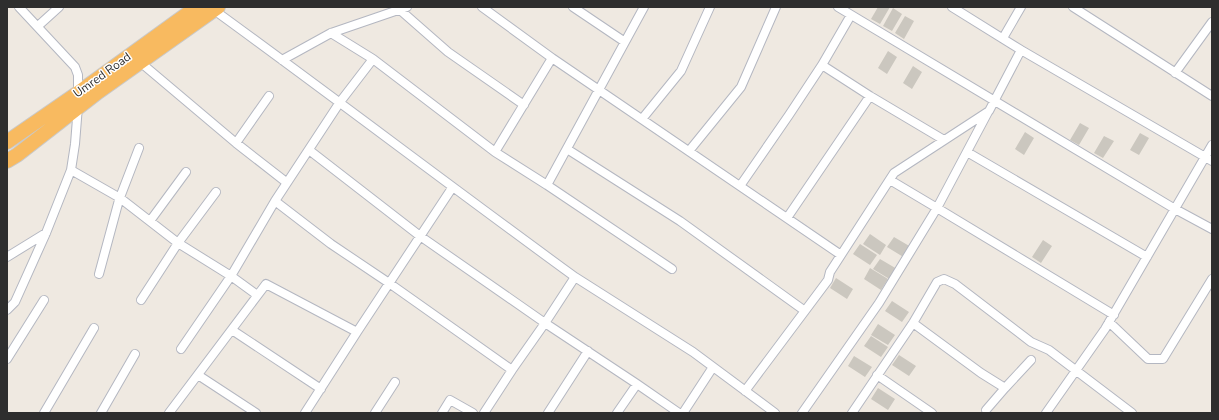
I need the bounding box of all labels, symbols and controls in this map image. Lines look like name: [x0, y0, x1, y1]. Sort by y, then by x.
street label: Umred Road: [70, 49, 134, 101]

